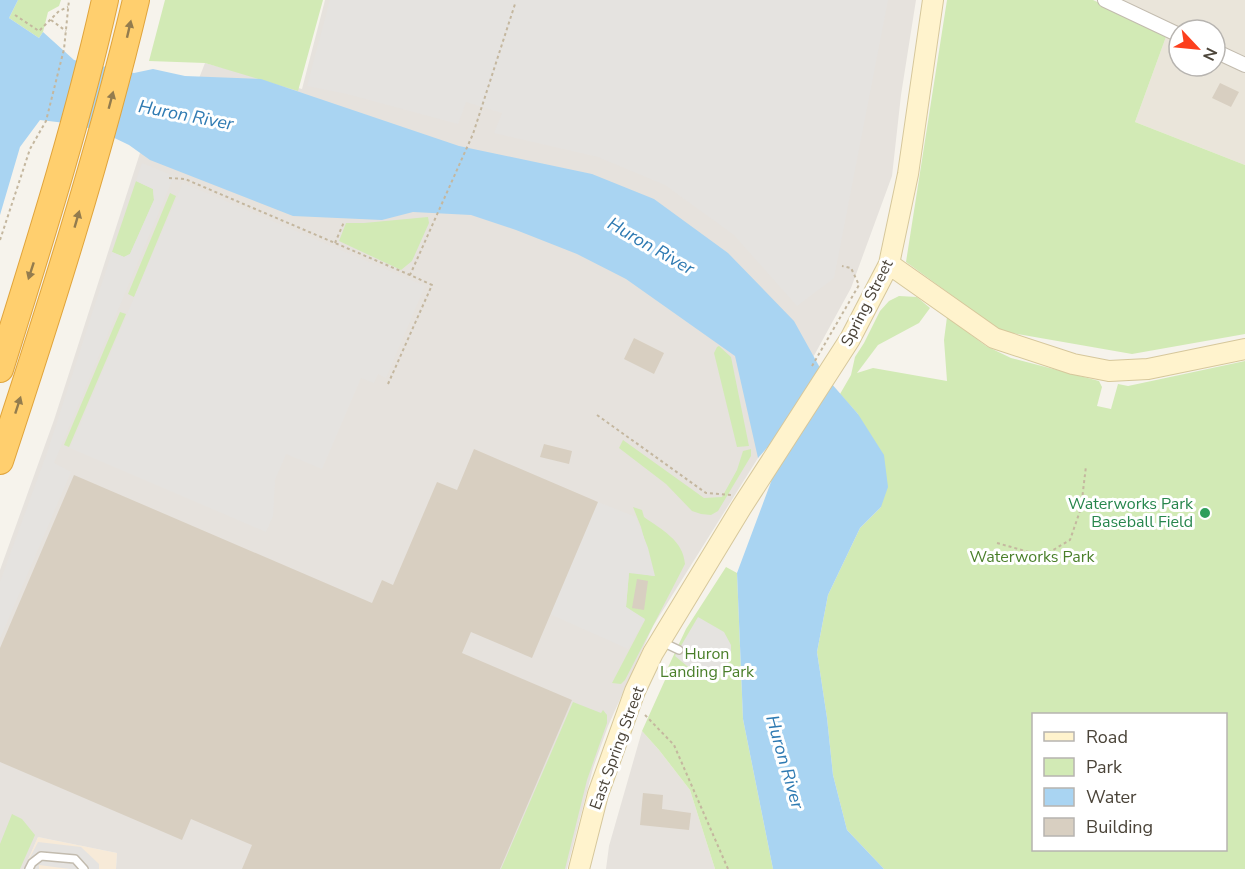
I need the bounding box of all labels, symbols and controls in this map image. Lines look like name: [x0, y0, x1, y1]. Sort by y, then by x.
north arrow: [1167, 18, 1227, 78]
one-way arrow: [125, 19, 134, 38]
text: N: [1197, 44, 1222, 64]
one-way arrow: [107, 90, 116, 108]
water label: Huron River: [136, 94, 236, 136]
one-way arrow: [73, 210, 82, 228]
water label: Huron River: [603, 212, 699, 281]
street label: Spring Street: [836, 255, 899, 350]
one-way arrow: [26, 262, 35, 280]
one-way arrow: [14, 396, 24, 414]
place label: Waterworks Park Baseball Field: [1068, 493, 1194, 533]
marker: Waterworks Park Baseball Field: [1198, 506, 1212, 520]
park label: Waterworks Park: [970, 546, 1095, 568]
park label: Huron Landing Park: [660, 643, 755, 683]
street label: East Spring Street: [584, 683, 650, 813]
water label: Huron River: [760, 712, 810, 812]
legend: [1032, 713, 1227, 851]
text: Road: [1086, 725, 1128, 749]
text: Park: [1086, 755, 1123, 779]
text: Water: [1086, 785, 1137, 809]
text: Building: [1086, 815, 1153, 839]

